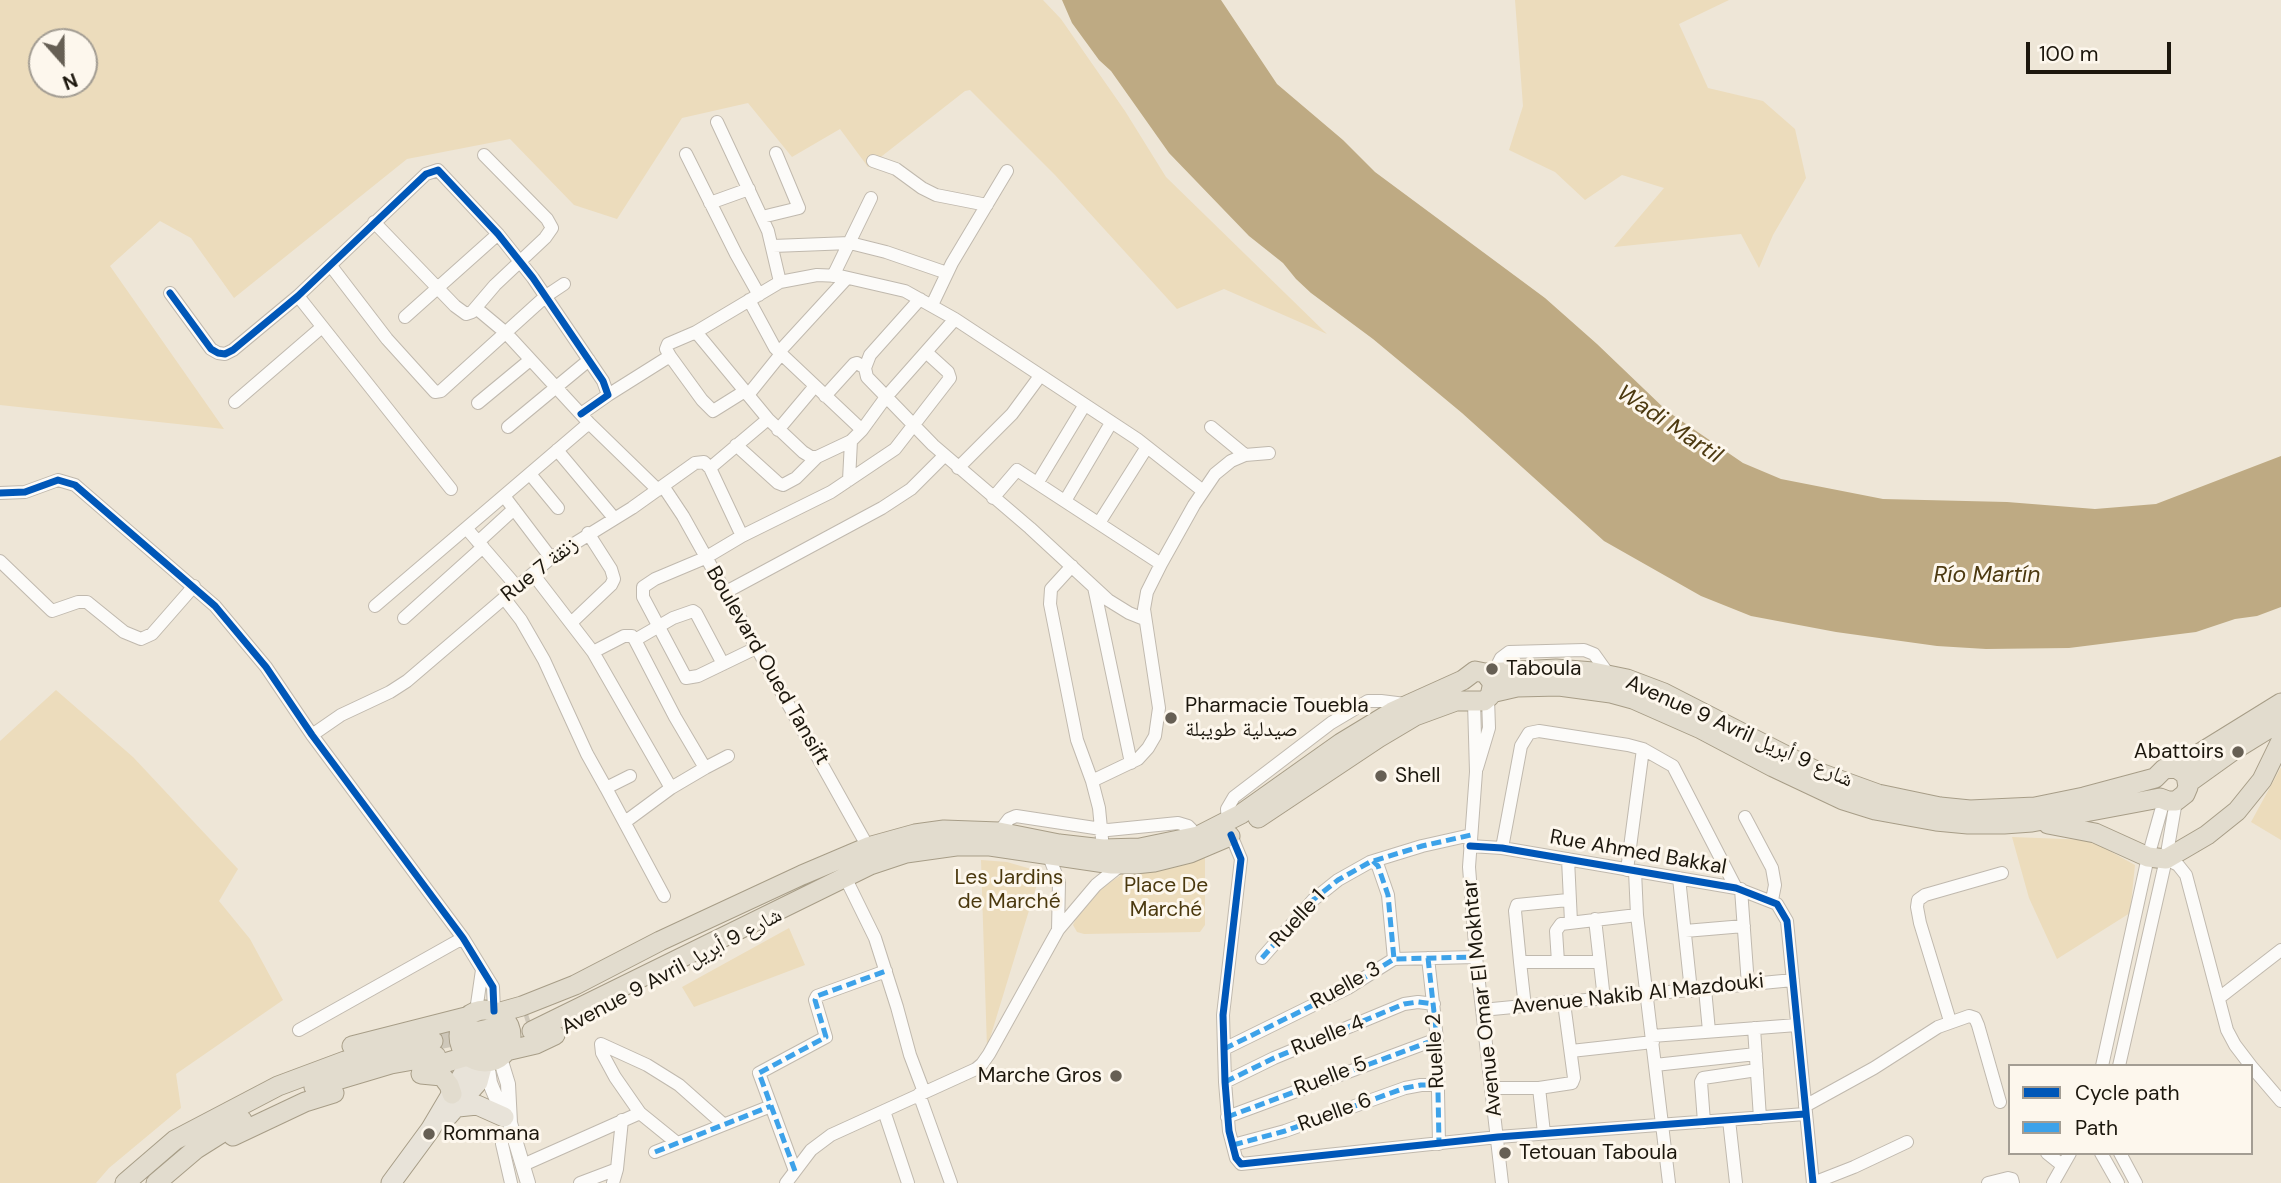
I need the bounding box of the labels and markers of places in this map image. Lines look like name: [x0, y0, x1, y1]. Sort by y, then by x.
place label: Taboula: [1506, 656, 1581, 682]
marker: Taboula: [1484, 661, 1500, 677]
place label: Pharmacie Touebla صيدلية طويبلة: [1185, 693, 1369, 743]
marker: Pharmacie Touebla صيدلية طويبلة: [1163, 710, 1179, 726]
place label: Abattoirs: [2134, 739, 2224, 765]
marker: Abattoirs: [2230, 744, 2246, 760]
place label: Shell: [1395, 763, 1441, 789]
marker: Shell: [1373, 768, 1389, 784]
place label: Marche Gros: [978, 1063, 1102, 1089]
marker: Marche Gros: [1108, 1068, 1124, 1084]
place label: Rommana: [443, 1121, 540, 1147]
marker: Rommana: [421, 1126, 437, 1142]
place label: Tetouan Taboula: [1519, 1140, 1677, 1166]
marker: Tetouan Taboula: [1497, 1145, 1513, 1161]

